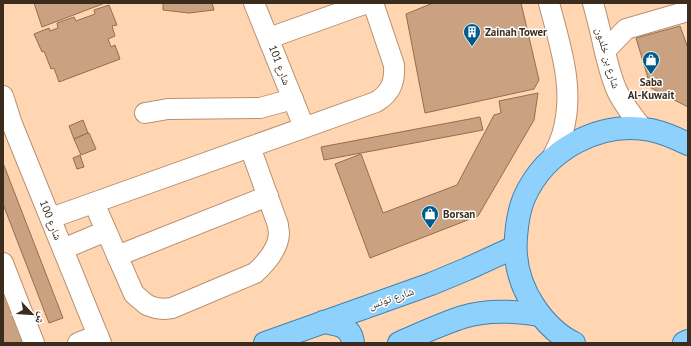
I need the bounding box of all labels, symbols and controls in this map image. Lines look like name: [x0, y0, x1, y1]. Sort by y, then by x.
building icon: Zainah Tower: [462, 22, 482, 47]
place label: Zainah Tower: [485, 25, 547, 39]
street label: شارع بن خلدون: [593, 26, 623, 90]
street label: شارع 101: [266, 43, 294, 87]
shop icon: Saba Al-Kuwait: [641, 50, 661, 75]
place label: Saba Al-Kuwait: [628, 75, 674, 102]
street label: شارع 100: [37, 198, 65, 242]
shop icon: Borsan: [420, 204, 440, 229]
place label: Borsan: [443, 207, 475, 221]
street label: شارع تونس: [367, 284, 415, 312]
north arrow: [12, 294, 52, 334]
text: ش: [31, 310, 50, 327]

